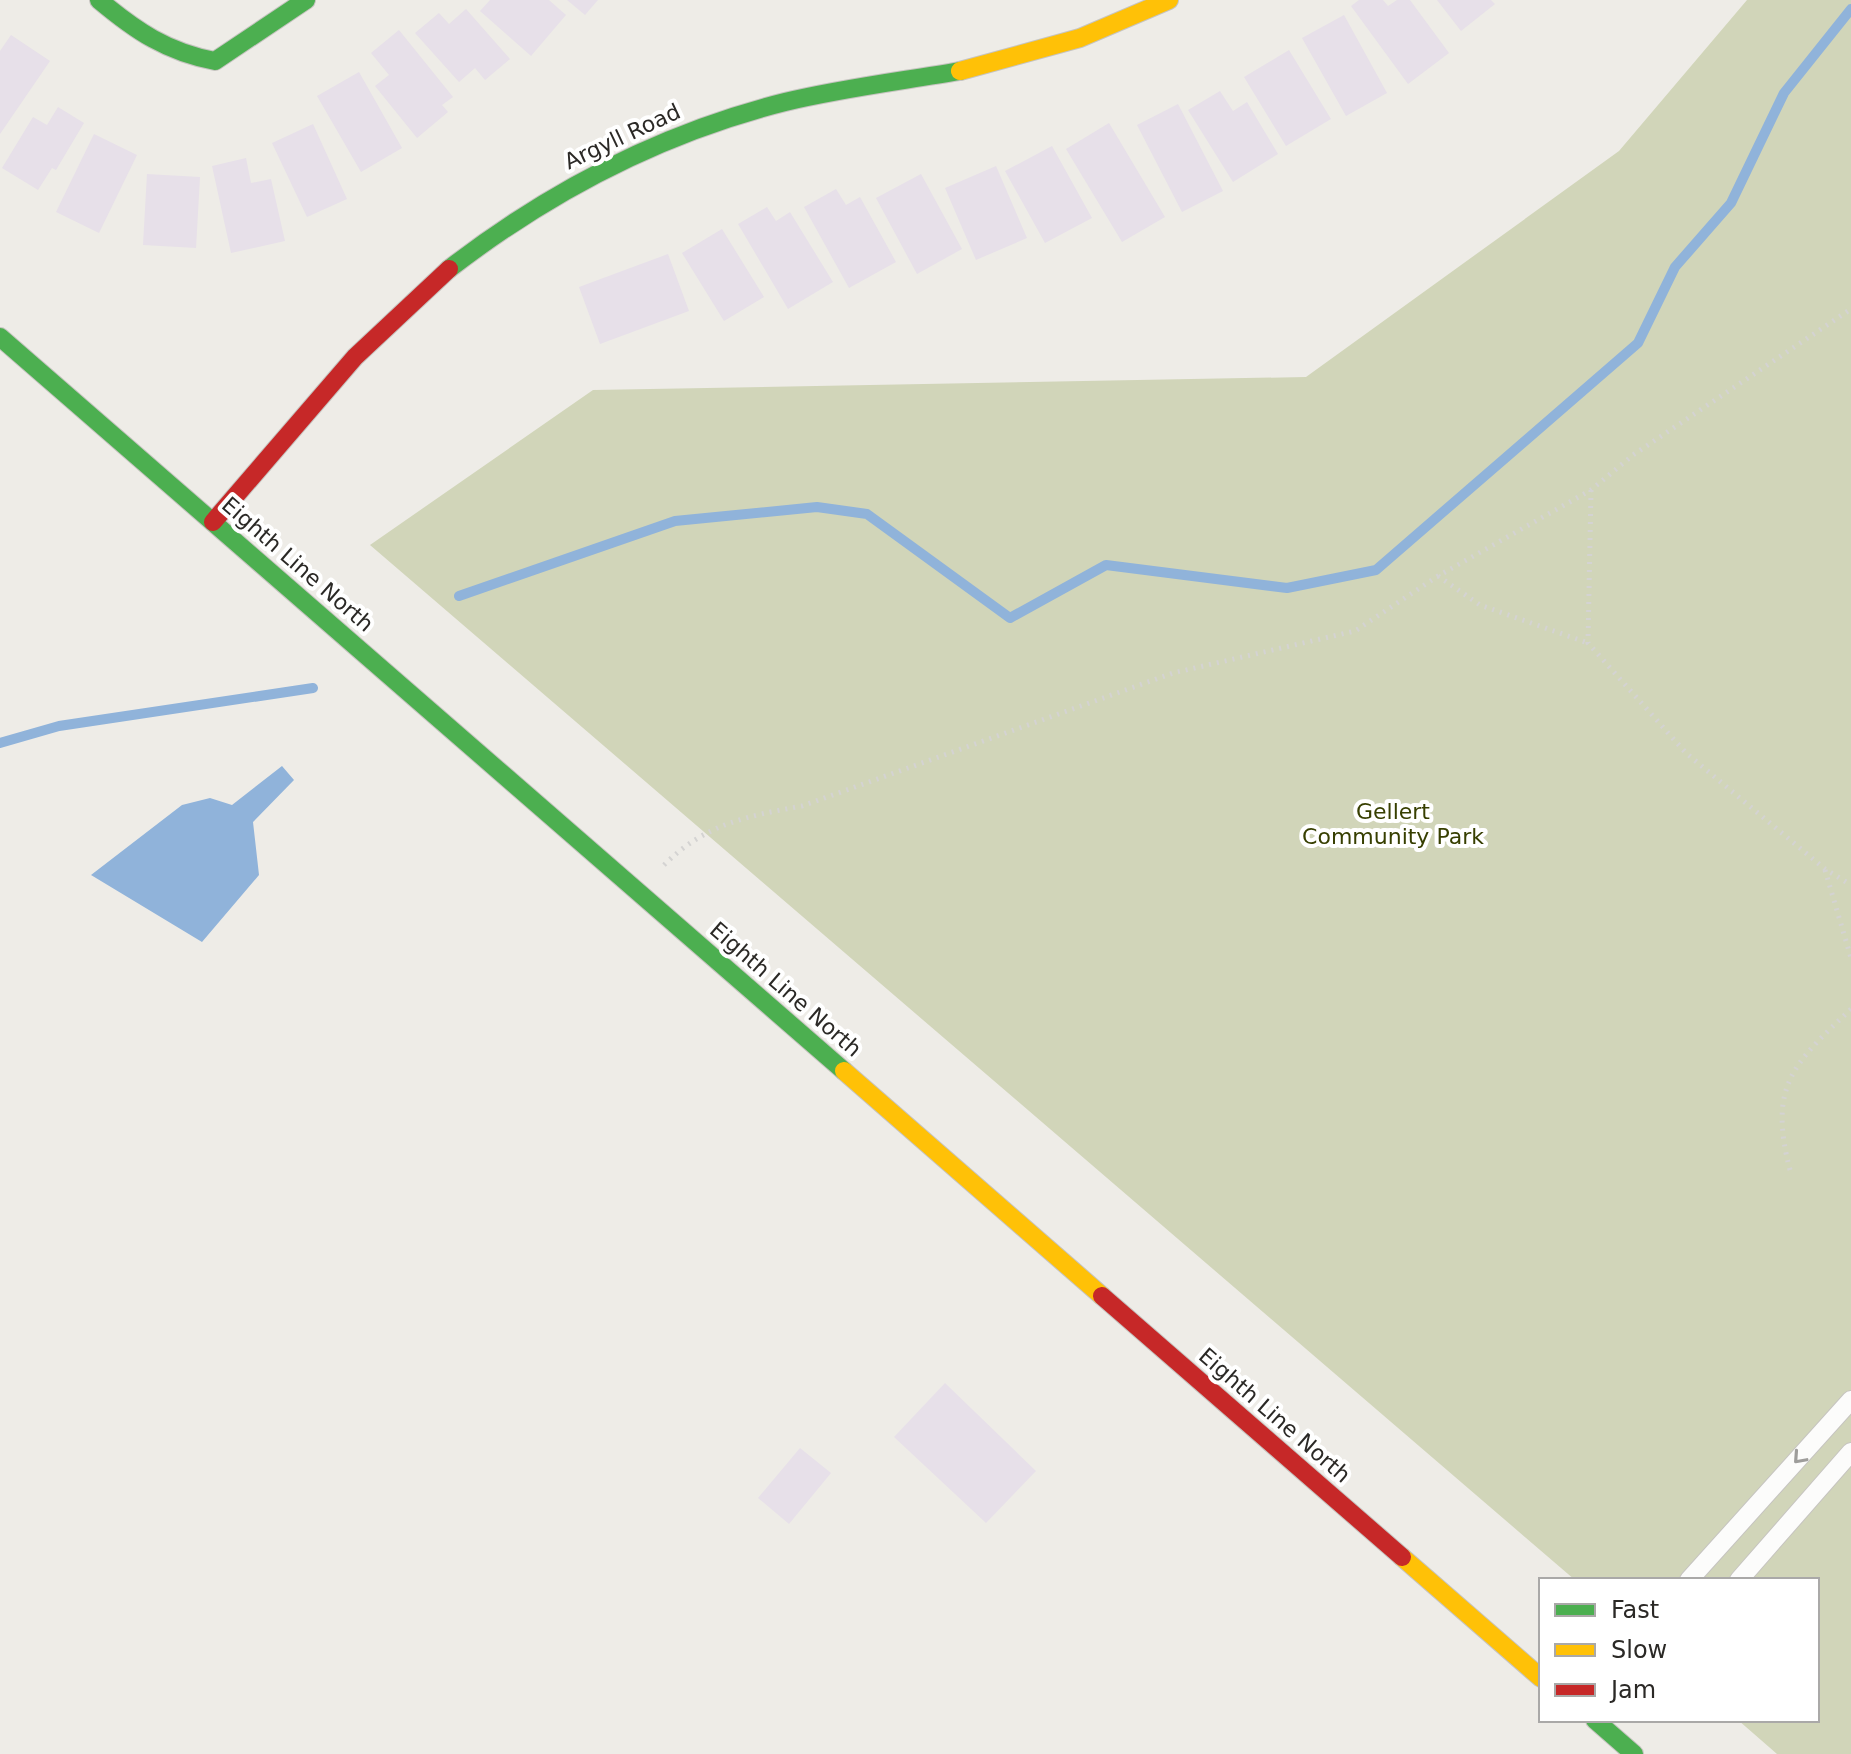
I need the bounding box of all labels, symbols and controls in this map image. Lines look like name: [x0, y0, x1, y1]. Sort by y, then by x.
street label: Argyll Road: [560, 99, 684, 174]
street label: Eighth Line North: [217, 492, 378, 637]
park label: Gellert Community Park: [1302, 799, 1484, 849]
street label: Eighth Line North: [705, 917, 866, 1062]
street label: Eighth Line North: [1194, 1343, 1355, 1488]
one-way arrow: [1794, 1448, 1809, 1463]
legend: [1539, 1578, 1819, 1722]
text: Fast: [1611, 1596, 1659, 1624]
text: Slow: [1611, 1636, 1667, 1664]
text: Jam: [1609, 1676, 1656, 1704]

